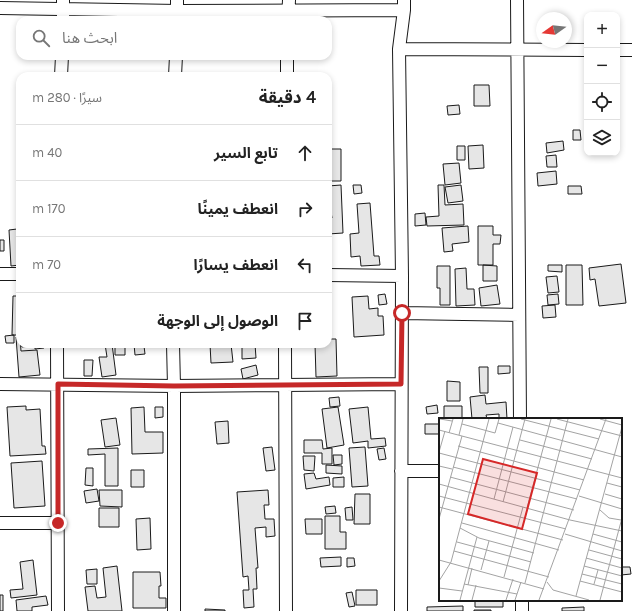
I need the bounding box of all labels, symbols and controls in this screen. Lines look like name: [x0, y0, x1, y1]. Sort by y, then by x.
north arrow: [536, 12, 572, 48]
map controls: [584, 12, 620, 156]
button: +: [584, 12, 620, 48]
search box: [16, 16, 332, 60]
icon: search: [30, 27, 52, 49]
text: ابحث هنا: [62, 29, 117, 47]
button: −: [584, 48, 620, 84]
button: locate: [584, 84, 620, 120]
text: 4 دقيقة: [259, 87, 316, 107]
text: سيرًا · 280 m: [32, 90, 102, 105]
button: layers: [584, 120, 620, 156]
icon: ahead: [294, 142, 316, 164]
text: تابع السير: [214, 144, 278, 162]
text: 40 m: [32, 145, 62, 160]
icon: right: [294, 198, 316, 220]
text: انعطف يمينًا: [198, 200, 278, 218]
text: 170 m: [32, 201, 65, 216]
icon: left: [294, 254, 316, 276]
text: انعطف يسارًا: [194, 256, 278, 274]
text: 70 m: [32, 257, 61, 272]
route start: [393, 304, 411, 322]
icon: arrive: [294, 310, 316, 332]
text: الوصول إلى الوجهة: [157, 312, 278, 330]
inset map: [439, 418, 622, 601]
route end: [49, 514, 67, 532]

